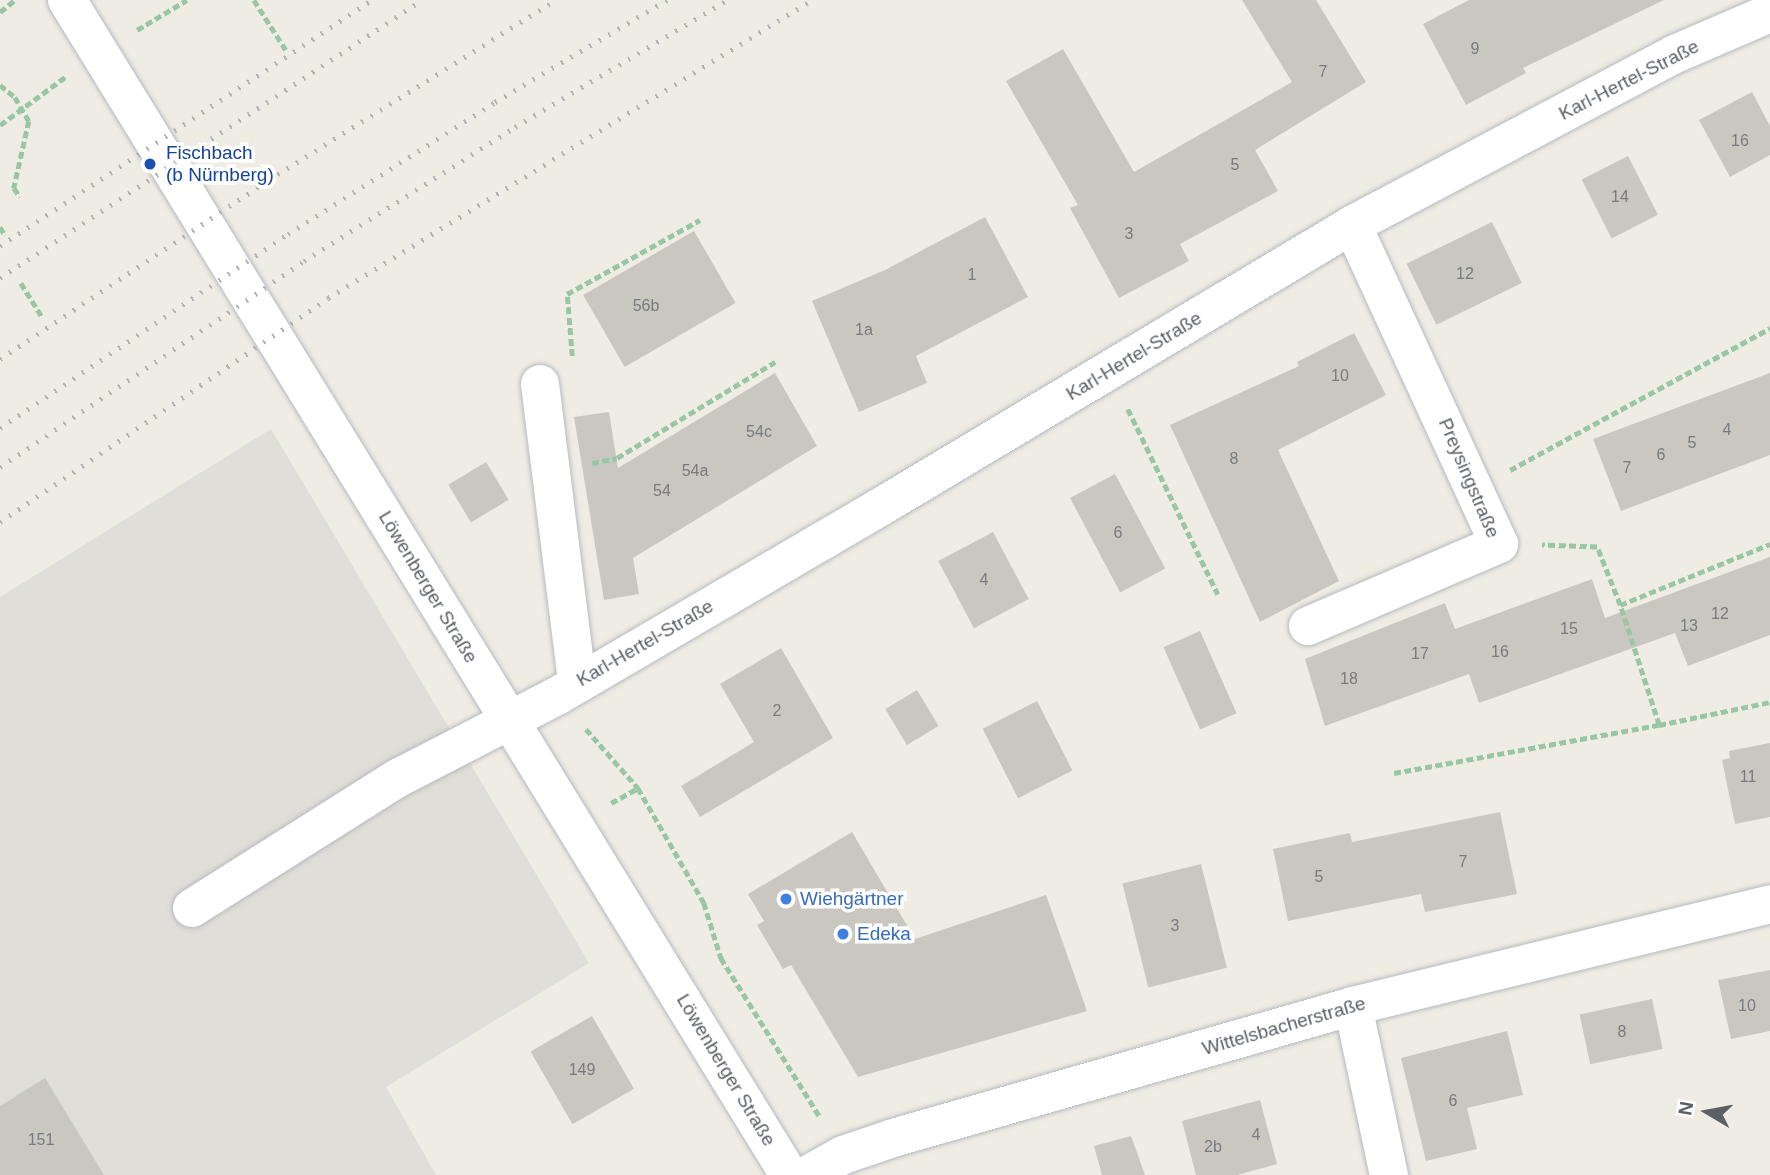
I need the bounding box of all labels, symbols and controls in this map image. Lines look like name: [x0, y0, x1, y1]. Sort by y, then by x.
street label: Karl-Hertel-Straße: [1555, 35, 1703, 125]
house number: 9: [1471, 39, 1479, 59]
house number: 7: [1319, 62, 1327, 82]
house number: 16: [1731, 131, 1749, 151]
place label: Fischbach (b Nürnberg): [166, 142, 274, 186]
marker: Fischbach (b Nürnberg): [140, 154, 160, 174]
house number: 5: [1231, 155, 1239, 175]
house number: 14: [1611, 187, 1629, 207]
house number: 3: [1125, 224, 1133, 244]
house number: 12: [1456, 264, 1474, 284]
house number: 1: [968, 265, 976, 285]
house number: 56b: [633, 296, 659, 316]
street label: Karl-Hertel-Straße: [1062, 307, 1206, 405]
house number: 1a: [855, 320, 873, 340]
house number: 10: [1331, 366, 1349, 386]
street label: Preysingstraße: [1434, 415, 1504, 541]
house number: 4: [1723, 420, 1731, 440]
house number: 54c: [746, 422, 772, 442]
house number: 5: [1688, 433, 1696, 453]
house number: 6: [1657, 445, 1665, 465]
house number: 8: [1230, 449, 1238, 469]
house number: 7: [1623, 458, 1631, 478]
house number: 54a: [682, 461, 708, 481]
house number: 54: [653, 481, 671, 501]
street label: Löwenberger Straße: [374, 507, 482, 667]
house number: 6: [1114, 523, 1122, 543]
house number: 4: [980, 570, 988, 590]
street label: Karl-Hertel-Straße: [573, 595, 717, 691]
house number: 12: [1711, 604, 1729, 624]
house number: 13: [1680, 616, 1698, 636]
house number: 15: [1560, 619, 1578, 639]
house number: 16: [1491, 642, 1509, 662]
house number: 17: [1411, 644, 1429, 664]
house number: 18: [1340, 669, 1358, 689]
house number: 2: [773, 701, 781, 721]
house number: 11: [1740, 767, 1756, 787]
house number: 7: [1459, 852, 1467, 872]
house number: 5: [1315, 867, 1323, 887]
place label: Wiehgärtner: [800, 888, 903, 910]
marker: Wiehgärtner: [778, 891, 794, 907]
house number: 3: [1171, 916, 1179, 936]
place label: Edeka: [857, 923, 911, 945]
marker: Edeka: [835, 926, 851, 942]
street label: Löwenberger Straße: [672, 990, 780, 1150]
street label: Wittelsbacherstraße: [1200, 992, 1368, 1060]
house number: 10: [1738, 996, 1756, 1016]
house number: 8: [1618, 1022, 1626, 1042]
house number: 149: [569, 1060, 595, 1080]
north arrow: [1672, 1077, 1742, 1147]
house number: 6: [1449, 1091, 1457, 1111]
text: N: [1674, 1100, 1697, 1117]
house number: 4: [1252, 1125, 1260, 1145]
house number: 151: [28, 1130, 54, 1150]
house number: 2b: [1204, 1137, 1222, 1157]

